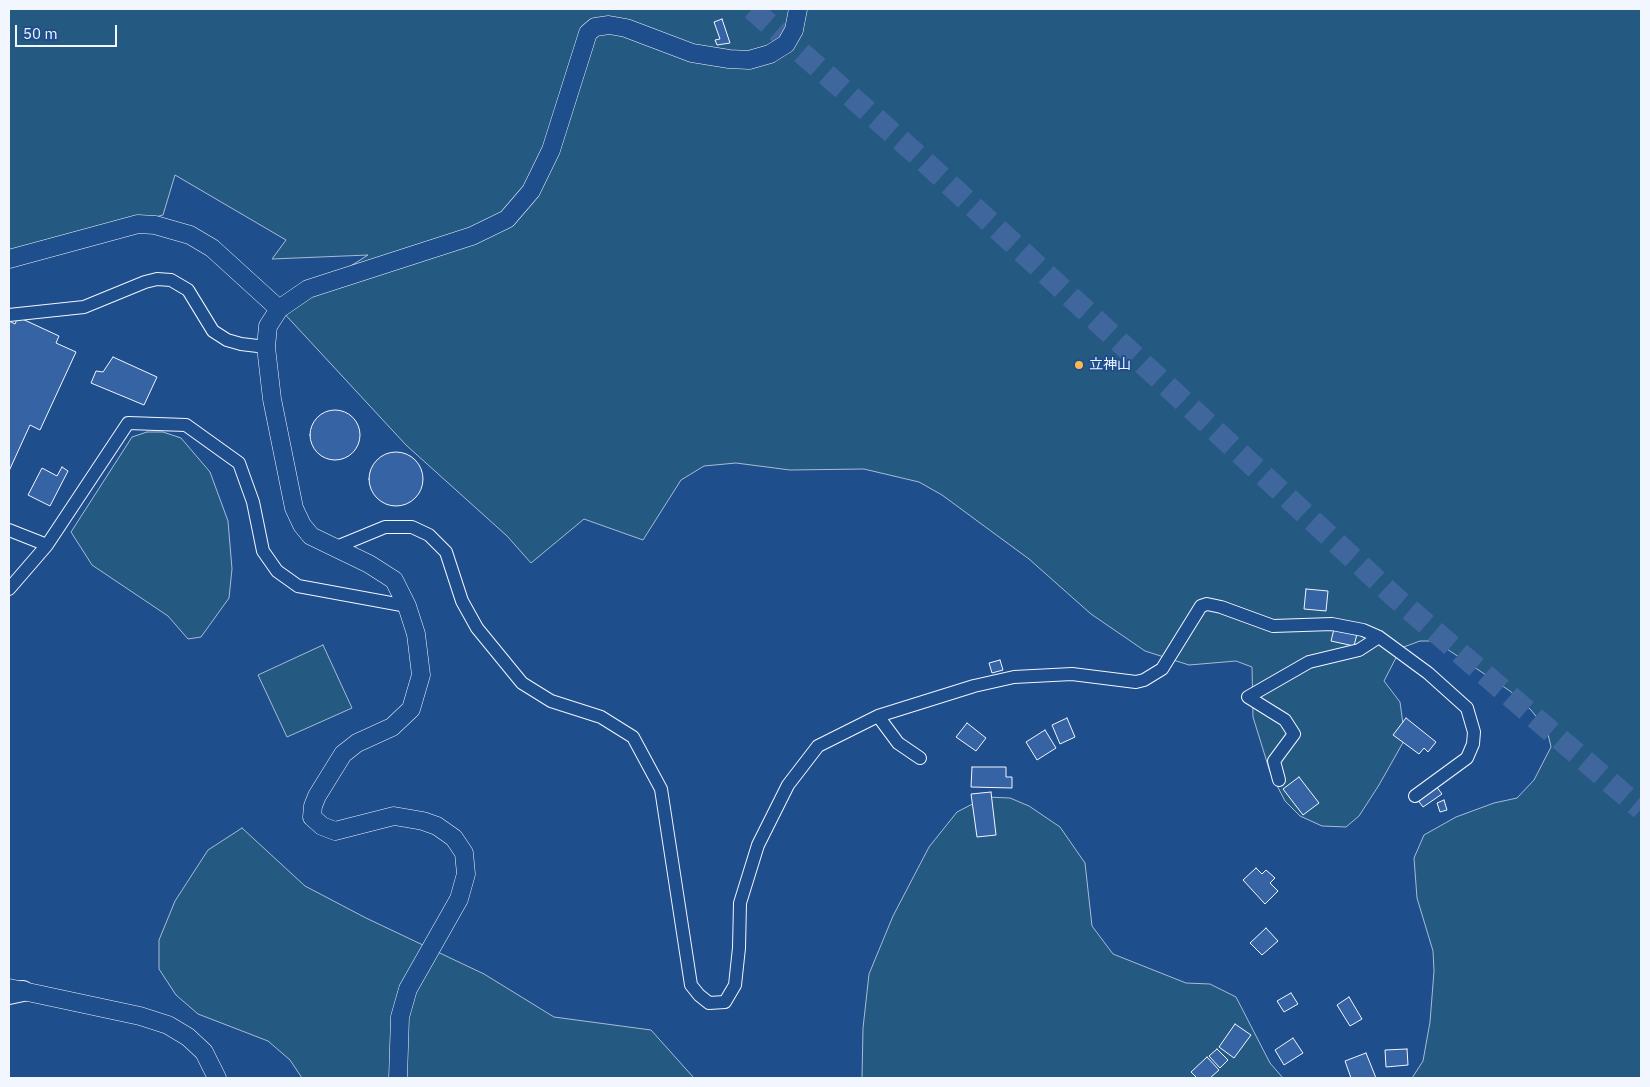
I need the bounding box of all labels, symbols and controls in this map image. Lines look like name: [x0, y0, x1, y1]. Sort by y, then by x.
scale bar: [18, 15, 120, 47]
text: 50 m: [23, 24, 58, 43]
place label: 立神山: [1089, 357, 1131, 373]
marker: 立神山: [1073, 359, 1085, 371]

